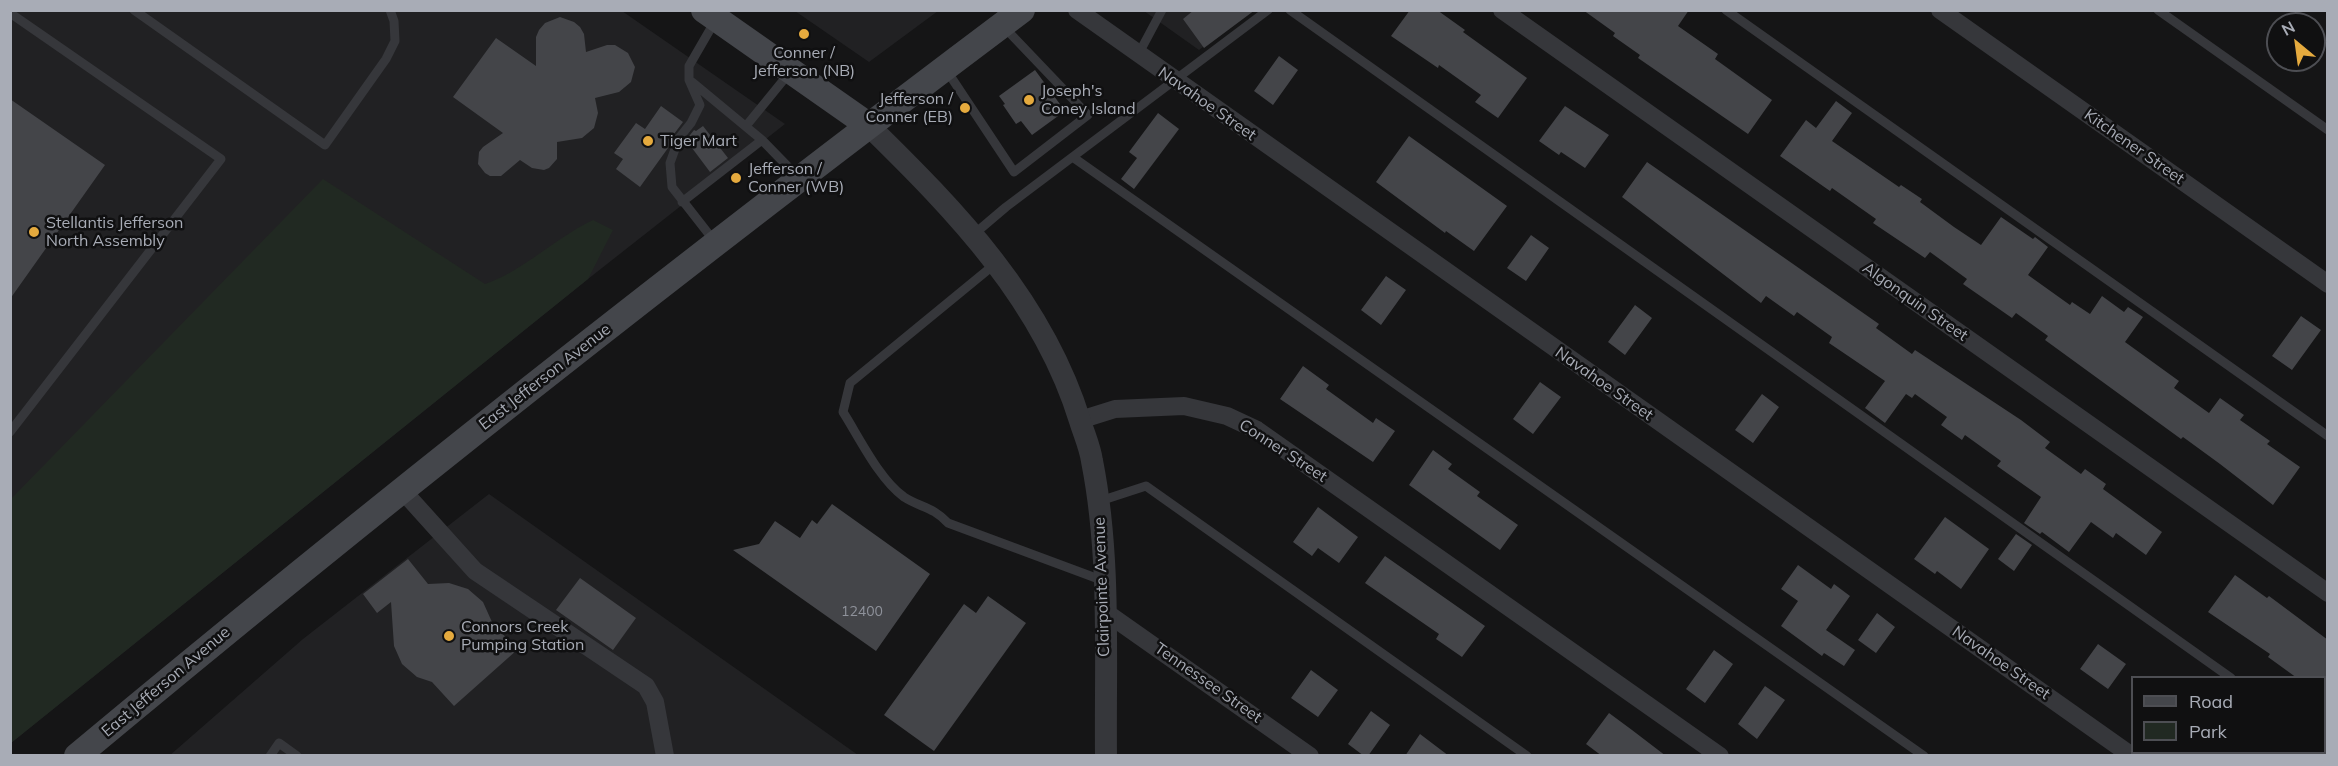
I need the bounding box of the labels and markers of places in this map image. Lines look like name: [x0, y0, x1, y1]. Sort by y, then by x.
marker: Conner / Jefferson (NB): [797, 27, 811, 41]
place label: Conner / Jefferson (NB): [753, 43, 855, 81]
place label: Joseph's Coney Island: [1041, 81, 1136, 119]
place label: Jefferson / Conner (EB): [866, 89, 953, 127]
marker: Joseph's Coney Island: [1022, 93, 1036, 107]
marker: Jefferson / Conner (EB): [958, 101, 972, 115]
place label: Tiger Mart: [660, 131, 737, 151]
marker: Tiger Mart: [641, 134, 655, 148]
place label: Jefferson / Conner (WB): [748, 159, 844, 197]
marker: Jefferson / Conner (WB): [729, 171, 743, 185]
place label: Stellantis Jefferson North Assembly: [46, 213, 183, 251]
marker: Stellantis Jefferson North Assembly: [27, 225, 41, 239]
place label: Connors Creek Pumping Station: [461, 617, 584, 655]
marker: Connors Creek Pumping Station: [442, 629, 456, 643]

